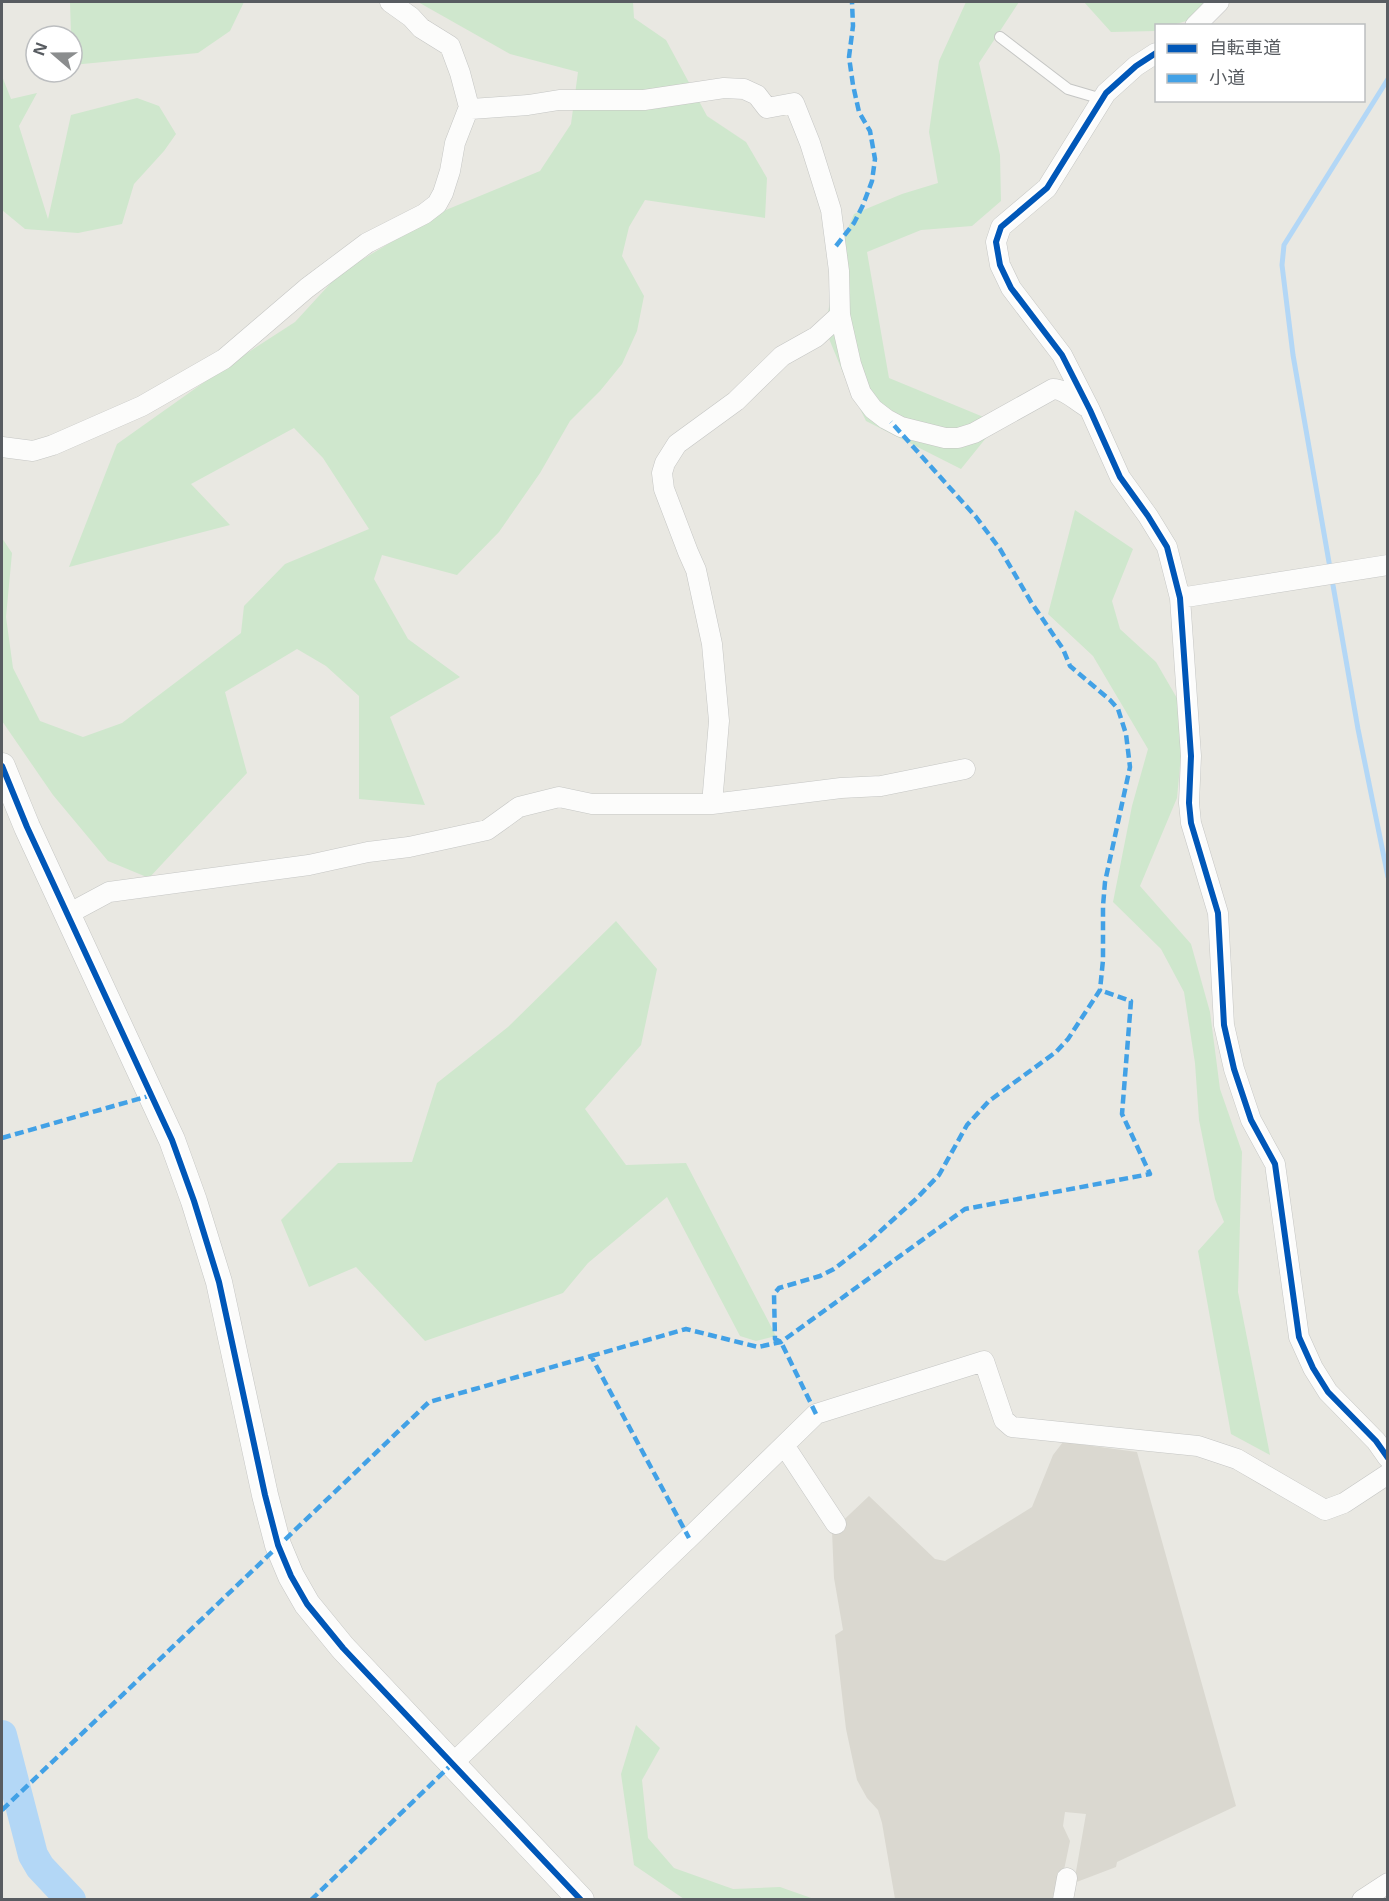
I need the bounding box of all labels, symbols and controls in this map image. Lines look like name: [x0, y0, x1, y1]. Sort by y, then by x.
north arrow: [24, 24, 84, 84]
legend: [1155, 24, 1365, 102]
text: 自転車道: [1209, 35, 1281, 59]
text: N: [27, 39, 52, 59]
text: 小道: [1209, 65, 1245, 89]

